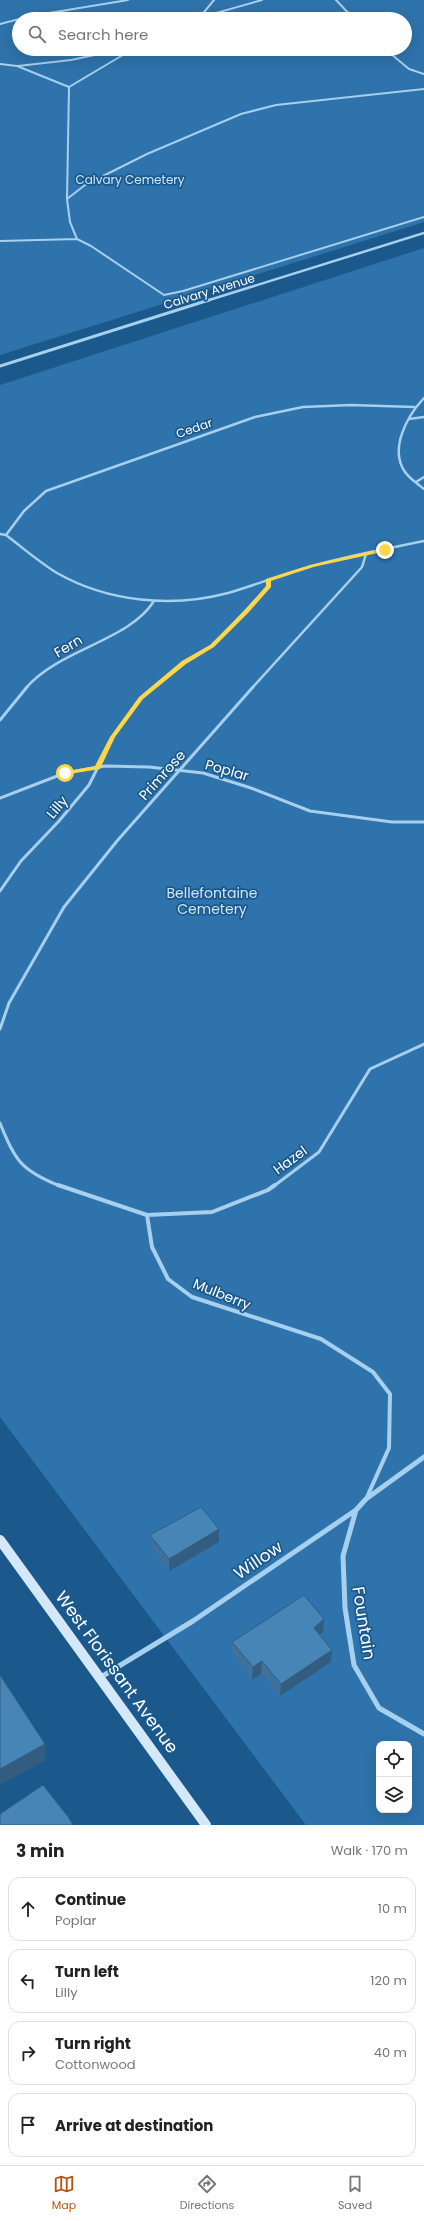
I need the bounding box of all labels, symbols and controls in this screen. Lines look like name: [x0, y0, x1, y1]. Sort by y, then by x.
search box: [12, 12, 412, 56]
icon: search: [26, 23, 48, 45]
text: Search here: [58, 24, 148, 45]
park label: Calvary Cemetery: [75, 171, 185, 188]
street label: Calvary Avenue: [161, 269, 257, 313]
street label: Cedar: [174, 414, 215, 442]
route end: [376, 541, 394, 559]
street label: Fern: [50, 630, 86, 662]
street label: Primrose: [134, 745, 190, 804]
street label: Poplar: [203, 754, 251, 786]
route start: [56, 764, 74, 782]
street label: Lilly: [42, 791, 73, 823]
park label: Bellefontaine Cemetery: [167, 883, 258, 919]
street label: Hazel: [269, 1141, 311, 1179]
street label: Mulberry: [190, 1273, 254, 1315]
street label: Willow: [229, 1535, 287, 1585]
street label: Fountain: [346, 1585, 382, 1661]
street label: West Florissant Avenue: [50, 1586, 184, 1758]
map controls: [376, 1741, 412, 1813]
button: locate: [376, 1741, 412, 1777]
button: layers: [376, 1777, 412, 1813]
text: 3 min: [16, 1839, 64, 1863]
text: Walk · 170 m: [331, 1841, 408, 1860]
text: Continue: [55, 1889, 126, 1910]
icon: ahead: [17, 1898, 39, 1920]
text: 10 m: [378, 1899, 407, 1918]
text: Poplar: [55, 1911, 96, 1930]
text: Turn left: [55, 1961, 119, 1982]
icon: left: [17, 1970, 39, 1992]
text: 120 m: [370, 1971, 407, 1990]
text: Lilly: [55, 1983, 78, 2002]
text: Turn right: [55, 2033, 131, 2054]
icon: right: [17, 2042, 39, 2064]
text: 40 m: [374, 2043, 407, 2062]
text: Cottonwood: [55, 2055, 136, 2074]
icon: arrive: [17, 2114, 39, 2136]
text: Arrive at destination: [55, 2115, 213, 2136]
tab: Map: [52, 2173, 76, 2214]
tab: Directions: [180, 2173, 234, 2214]
tab: Saved: [338, 2173, 372, 2214]

